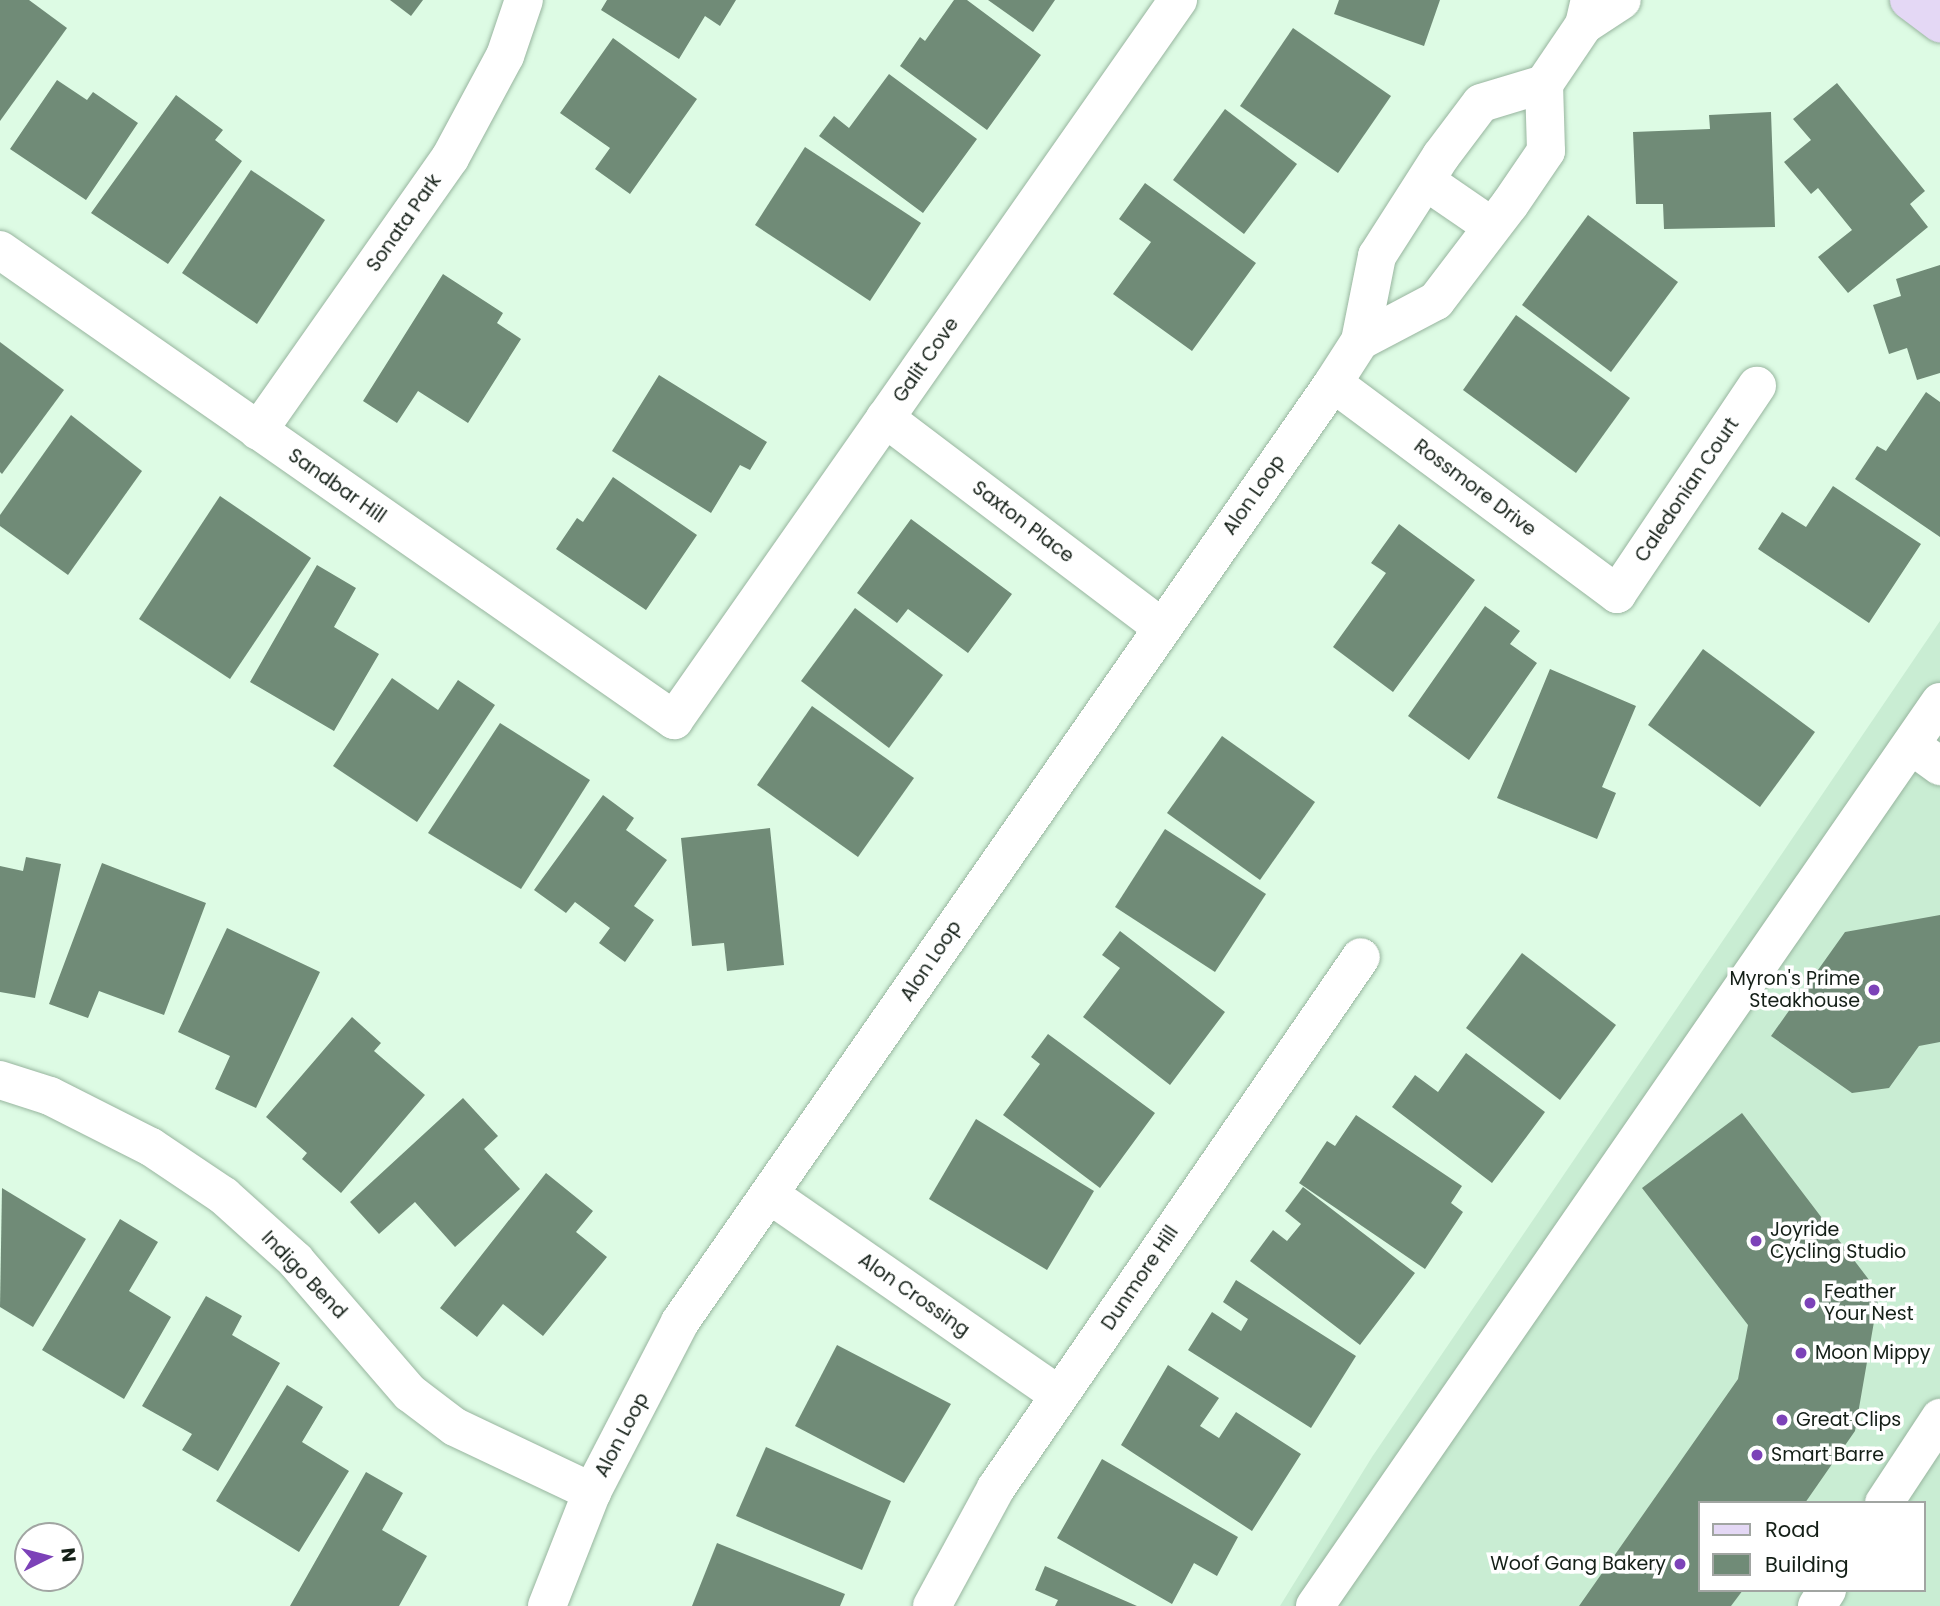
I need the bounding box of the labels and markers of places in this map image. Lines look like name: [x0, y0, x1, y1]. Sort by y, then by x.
place label: Myron's Prime Steakhouse: [1729, 968, 1860, 1012]
marker: Myron's Prime Steakhouse: [1866, 982, 1882, 998]
place label: Joyride Cycling Studio: [1770, 1219, 1906, 1263]
marker: Joyride Cycling Studio: [1748, 1233, 1764, 1249]
place label: Feather Your Nest: [1824, 1281, 1914, 1325]
marker: Feather Your Nest: [1802, 1295, 1818, 1311]
place label: Moon Mippy: [1815, 1342, 1930, 1364]
marker: Moon Mippy: [1793, 1345, 1809, 1361]
place label: Great Clips: [1796, 1409, 1901, 1431]
marker: Great Clips: [1774, 1412, 1790, 1428]
place label: Smart Barre: [1771, 1444, 1884, 1466]
marker: Smart Barre: [1749, 1447, 1765, 1463]
place label: Woof Gang Bakery: [1490, 1553, 1666, 1575]
marker: Woof Gang Bakery: [1672, 1556, 1688, 1572]

